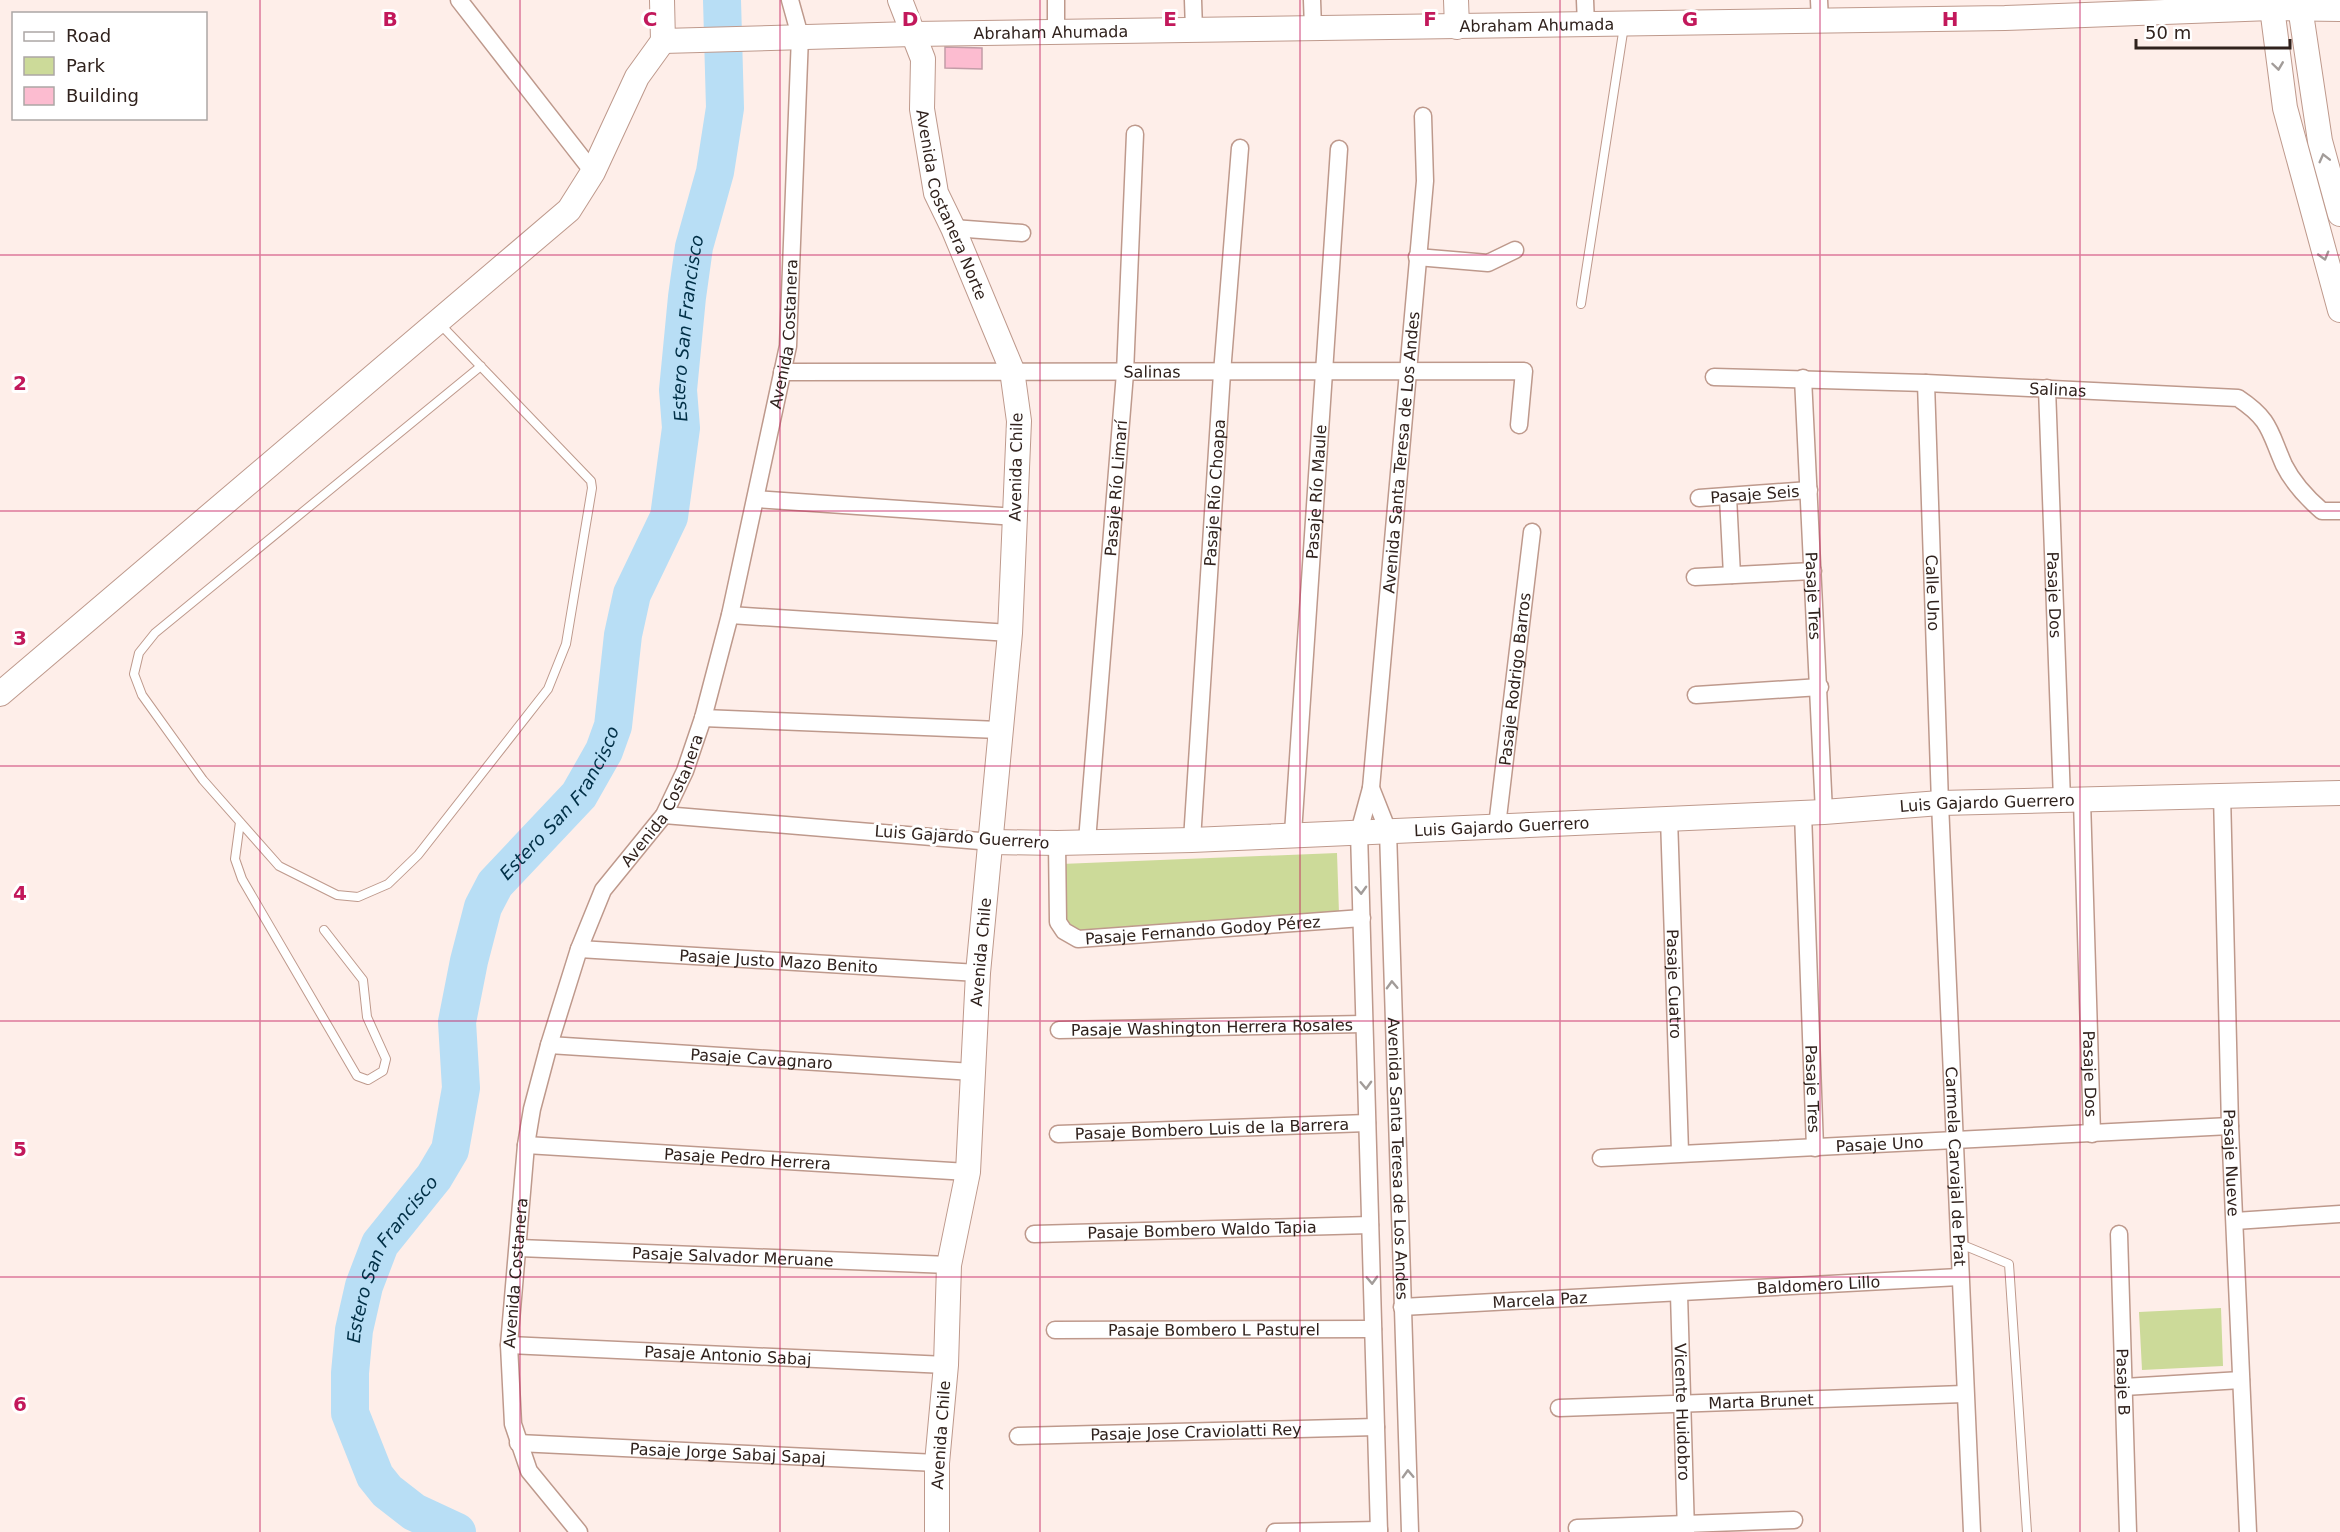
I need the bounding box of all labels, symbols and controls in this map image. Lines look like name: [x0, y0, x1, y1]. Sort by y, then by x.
text: B: [382, 7, 398, 31]
text: C: [643, 7, 657, 31]
text: D: [902, 7, 918, 31]
text: E: [1163, 7, 1177, 31]
text: F: [1423, 7, 1437, 31]
text: G: [1682, 7, 1698, 31]
text: H: [1942, 7, 1958, 31]
legend: [12, 12, 207, 120]
scale bar: [2136, 12, 2290, 50]
street label: Abraham Ahumada: [1459, 14, 1614, 35]
street label: Abraham Ahumada: [973, 21, 1128, 43]
text: 50 m: [2145, 22, 2191, 43]
text: Road: [66, 25, 111, 46]
text: Park: [66, 55, 105, 76]
one-way arrow: [2272, 62, 2284, 71]
text: Building: [66, 85, 139, 106]
street label: Avenida Costanera Norte: [913, 108, 991, 303]
one-way arrow: [2319, 153, 2331, 163]
water label: Estero San Francisco: [667, 232, 707, 423]
one-way arrow: [2317, 250, 2329, 261]
street label: Avenida Costanera: [765, 259, 801, 410]
street label: Avenida Santa Teresa de Los Andes: [1379, 310, 1423, 594]
street label: Salinas: [1123, 362, 1181, 381]
text: 2: [13, 371, 27, 395]
street label: Salinas: [2029, 378, 2087, 400]
street label: Avenida Chile: [1006, 412, 1026, 522]
street label: Pasaje Río Choapa: [1200, 418, 1229, 567]
street label: Pasaje Río Limarí: [1101, 419, 1131, 557]
street label: Pasaje Río Maule: [1302, 424, 1330, 560]
street label: Pasaje Seis: [1710, 481, 1800, 507]
street label: Pasaje Tres: [1802, 551, 1825, 640]
street label: Pasaje Dos: [2043, 551, 2066, 639]
street label: Calle Uno: [1922, 554, 1944, 631]
street label: Pasaje Rodrigo Barros: [1495, 591, 1534, 767]
text: 3: [13, 626, 27, 650]
water label: Estero San Francisco: [495, 723, 623, 883]
street label: Avenida Costanera: [617, 731, 706, 870]
street label: Luis Gajardo Guerrero: [1899, 790, 2075, 816]
street label: Luis Gajardo Guerrero: [1414, 813, 1590, 840]
street label: Luis Gajardo Guerrero: [874, 821, 1050, 853]
text: 4: [13, 881, 27, 905]
one-way arrow: [1355, 886, 1368, 895]
street label: Avenida Chile: [967, 897, 995, 1007]
street label: Pasaje Fernando Godoy Pérez: [1084, 912, 1321, 948]
street label: Pasaje Cuatro: [1663, 929, 1686, 1039]
street label: Pasaje Justo Mazo Benito: [679, 946, 879, 976]
one-way arrow: [1386, 980, 1399, 989]
street label: Pasaje Washington Herrera Rosales: [1071, 1015, 1353, 1039]
street label: Avenida Santa Teresa de Los Andes: [1384, 1017, 1412, 1300]
street label: Pasaje Dos: [2079, 1030, 2101, 1118]
street label: Pasaje Tres: [1802, 1044, 1824, 1133]
street label: Pasaje Cavagnaro: [690, 1045, 833, 1073]
street label: Carmela Carvajal de Prat: [1942, 1066, 1970, 1267]
one-way arrow: [1360, 1081, 1372, 1090]
street label: Pasaje Nueve: [2220, 1109, 2244, 1217]
street label: Pasaje Bombero Luis de la Barrera: [1074, 1114, 1349, 1143]
street label: Pasaje Uno: [1835, 1132, 1924, 1156]
text: 5: [13, 1137, 27, 1161]
street label: Pasaje Pedro Herrera: [664, 1144, 832, 1173]
water label: Estero San Francisco: [342, 1171, 442, 1344]
street label: Avenida Costanera: [499, 1197, 531, 1349]
street label: Pasaje Bombero Waldo Tapia: [1087, 1217, 1317, 1242]
street label: Pasaje Salvador Meruane: [632, 1243, 834, 1270]
street label: Baldomero Lillo: [1756, 1272, 1881, 1297]
one-way arrow: [1365, 1276, 1378, 1285]
street label: Marcela Paz: [1492, 1288, 1588, 1312]
street label: Pasaje Bombero L Pasturel: [1108, 1320, 1320, 1339]
street label: Pasaje Antonio Sabaj: [644, 1342, 812, 1368]
street label: Vicente Huidobro: [1671, 1343, 1694, 1481]
street label: Pasaje B: [2113, 1348, 2134, 1416]
street label: Avenida Chile: [928, 1380, 954, 1490]
street label: Marta Brunet: [1708, 1390, 1814, 1412]
text: 6: [13, 1392, 27, 1416]
street label: Pasaje Jose Craviolatti Rey: [1090, 1419, 1302, 1444]
street label: Pasaje Jorge Sabaj Sapaj: [629, 1439, 826, 1467]
one-way arrow: [1402, 1469, 1414, 1478]

